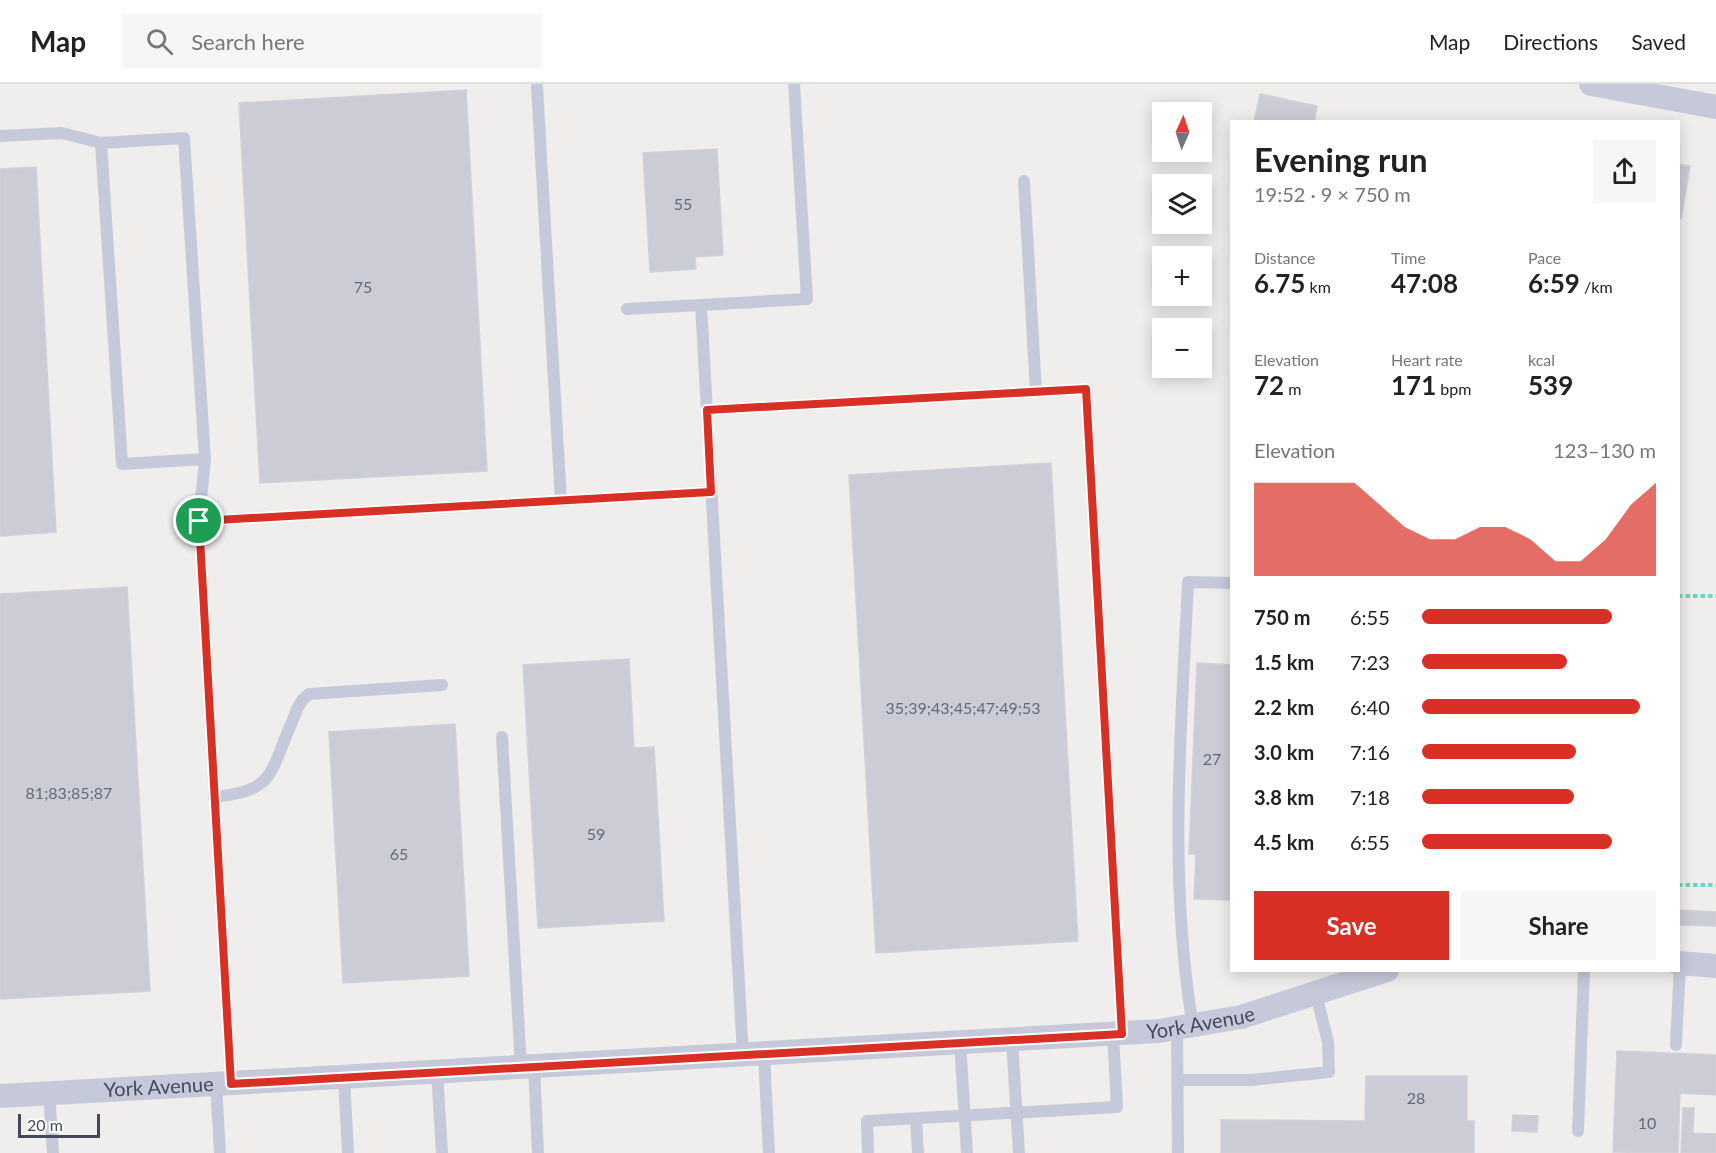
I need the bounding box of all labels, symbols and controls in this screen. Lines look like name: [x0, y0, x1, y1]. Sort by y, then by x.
search box: [122, 14, 542, 68]
text: Map: [30, 24, 86, 58]
icon: search: [143, 25, 176, 58]
text: Search here: [191, 28, 305, 55]
text: Map: [1429, 29, 1470, 54]
text: Directions: [1503, 29, 1598, 54]
text: Saved: [1631, 29, 1686, 54]
north arrow: [1152, 102, 1212, 162]
map controls: [1152, 102, 1212, 378]
text: Evening run: [1254, 139, 1428, 179]
button: share: [1593, 140, 1656, 203]
button: layers: [1152, 174, 1212, 234]
text: 19:52 · 9 × 750 m: [1254, 182, 1411, 206]
house number: 55: [674, 194, 692, 213]
button: +: [1152, 246, 1212, 306]
text: Distance: [1254, 248, 1315, 267]
text: Time: [1391, 248, 1426, 267]
text: Pace: [1528, 248, 1561, 267]
text: 6.75: [1254, 267, 1305, 299]
text: 47:08: [1391, 267, 1458, 299]
text: 6:59: [1528, 267, 1580, 299]
house number: 75: [354, 277, 372, 296]
text: km: [1305, 277, 1331, 296]
text: /km: [1580, 277, 1613, 296]
button: −: [1152, 318, 1212, 378]
text: Elevation: [1254, 350, 1319, 369]
text: Heart rate: [1391, 350, 1463, 369]
text: kcal: [1528, 350, 1555, 369]
text: 72: [1254, 369, 1284, 401]
text: 171: [1391, 369, 1436, 401]
text: 539: [1528, 369, 1573, 401]
text: m: [1284, 379, 1301, 398]
text: bpm: [1436, 379, 1471, 398]
text: Elevation: [1254, 438, 1335, 462]
text: 123–130 m: [1553, 438, 1656, 462]
pin: [173, 495, 224, 546]
icon: arrive: [182, 504, 215, 537]
text: 750 m: [1254, 605, 1310, 629]
text: 6:55: [1350, 605, 1390, 629]
text: 1.5 km: [1254, 650, 1314, 674]
text: 7:23: [1350, 650, 1390, 674]
text: 2.2 km: [1254, 695, 1314, 719]
text: 6:40: [1350, 695, 1390, 719]
house number: 35;39;43;45;47;49;53: [885, 698, 1041, 717]
text: 3.0 km: [1254, 740, 1314, 764]
text: 7:16: [1350, 740, 1390, 764]
house number: 27: [1203, 749, 1221, 768]
house number: 81;83;85;87: [26, 783, 112, 802]
text: 3.8 km: [1254, 785, 1314, 809]
text: 7:18: [1350, 785, 1390, 809]
house number: 59: [587, 824, 605, 843]
text: 4.5 km: [1254, 830, 1314, 854]
text: 6:55: [1350, 830, 1390, 854]
house number: 65: [390, 844, 408, 863]
button: Save: [1254, 891, 1449, 960]
button: Share: [1461, 891, 1656, 960]
street label: York Avenue: [1146, 1000, 1258, 1043]
street label: York Avenue: [103, 1071, 214, 1101]
house number: 28: [1407, 1088, 1425, 1107]
scale bar: [18, 1111, 100, 1138]
house number: 10: [1638, 1113, 1656, 1132]
text: 20 m: [27, 1115, 63, 1134]

